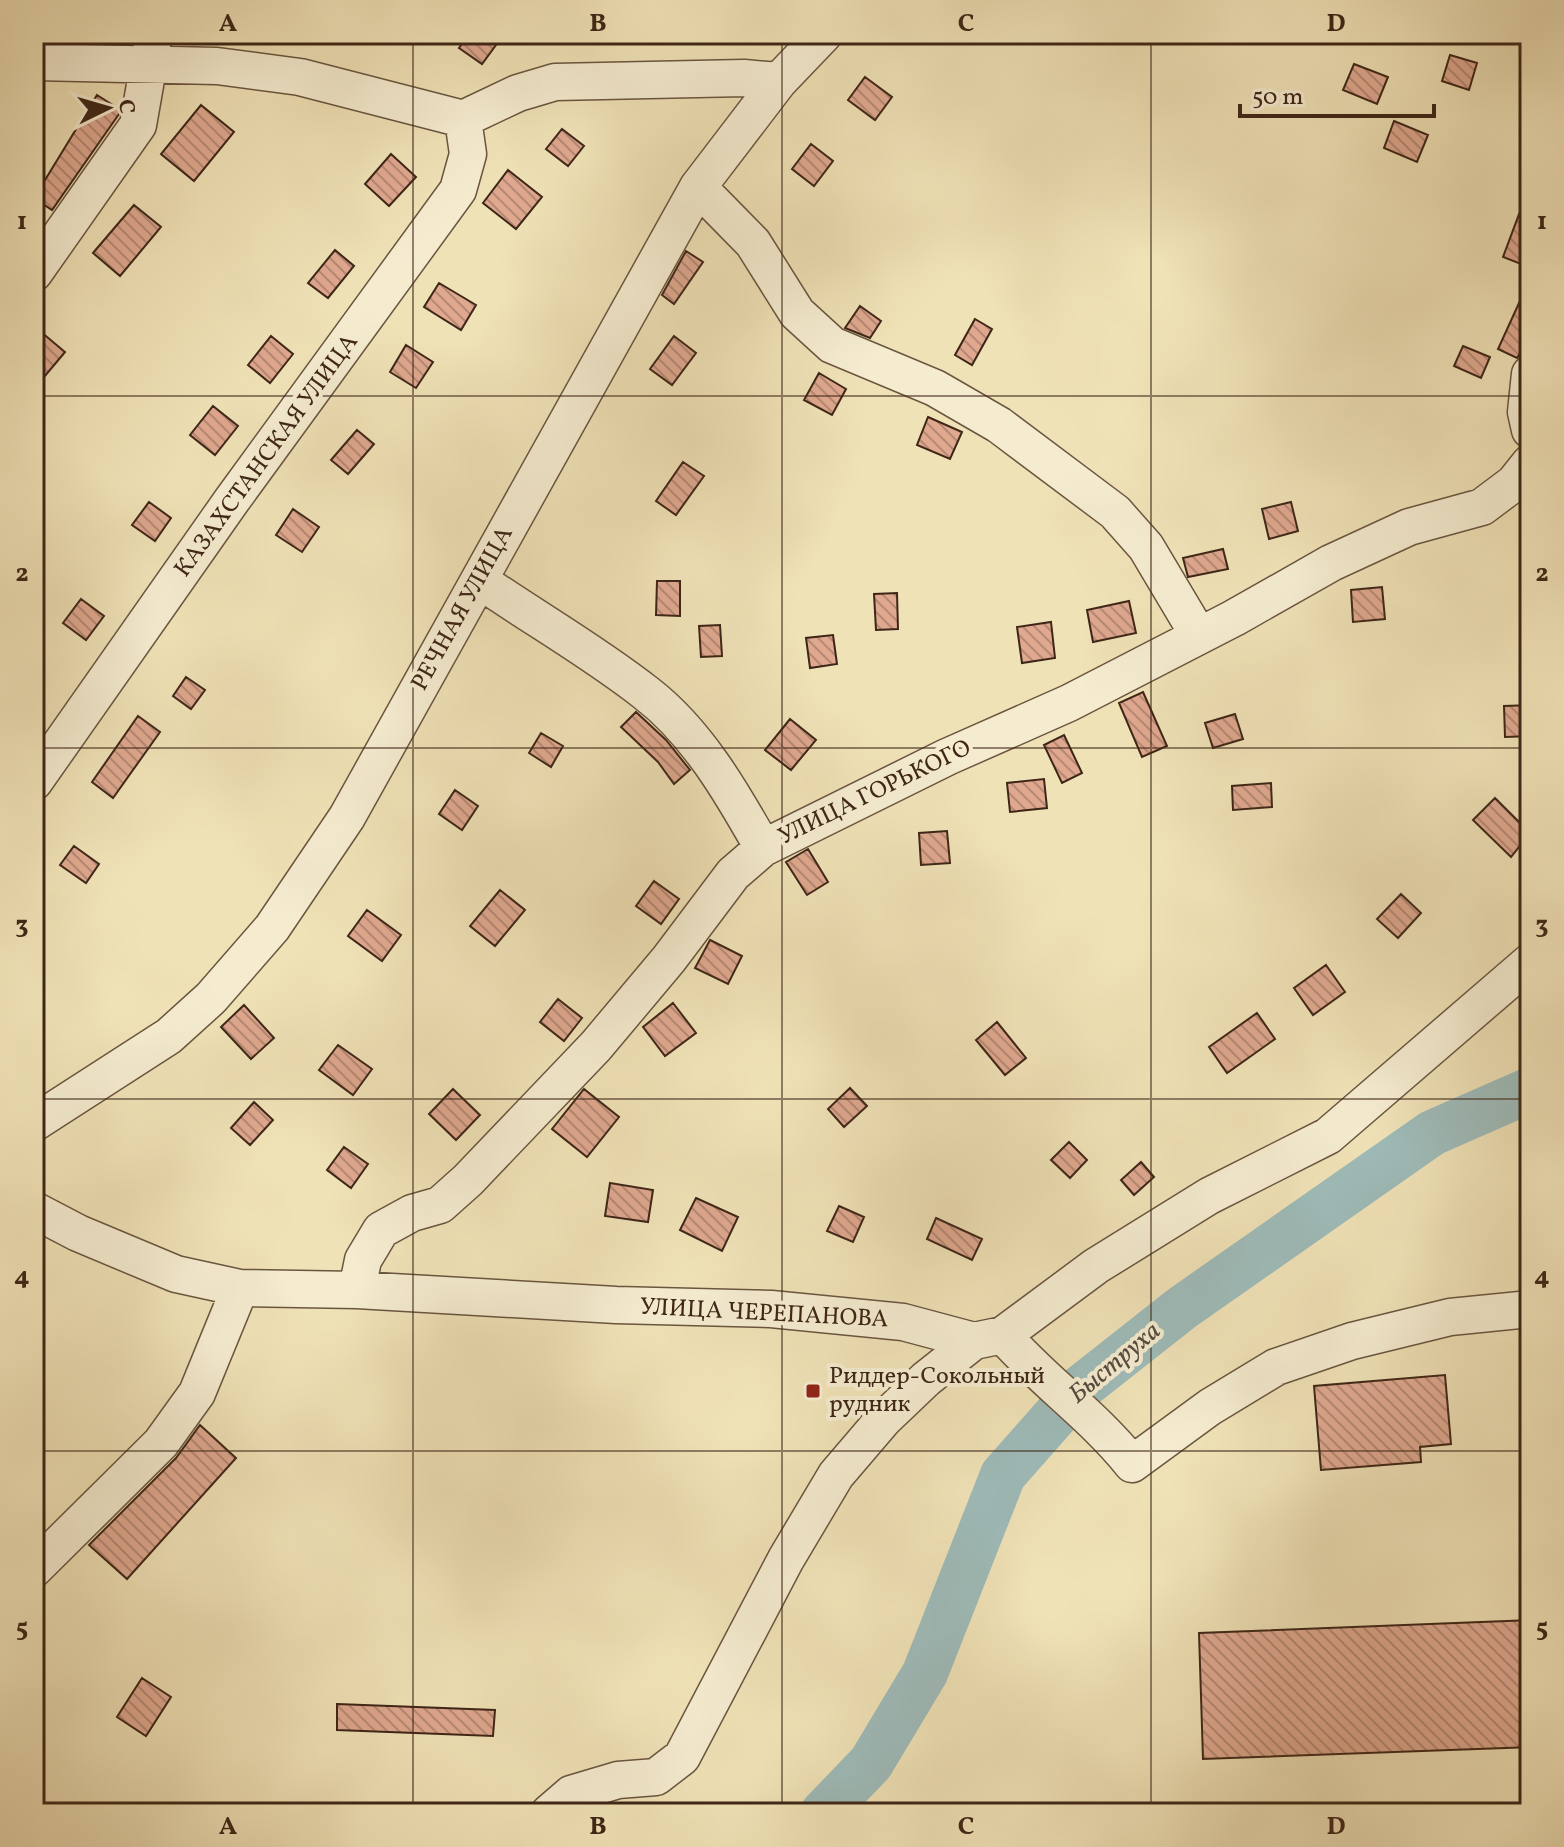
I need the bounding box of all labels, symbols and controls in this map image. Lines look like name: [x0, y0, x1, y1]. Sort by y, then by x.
text: A: [219, 6, 238, 42]
text: B: [589, 6, 607, 42]
text: C: [958, 6, 974, 42]
text: D: [1326, 6, 1346, 42]
north arrow: [68, 68, 148, 148]
scale bar: [1240, 68, 1434, 118]
text: 50 m: [1252, 81, 1304, 115]
text: С: [109, 98, 141, 115]
text: 1: [17, 204, 27, 240]
text: 1: [1537, 204, 1547, 240]
street label: КАЗАХСТАНСКАЯ УЛИЦА: [167, 327, 367, 585]
street label: РЕЧНАЯ УЛИЦА: [404, 520, 522, 697]
text: 2: [15, 556, 29, 592]
text: 2: [1535, 556, 1549, 592]
street label: УЛИЦА ГОРЬКОГО: [773, 732, 977, 854]
text: 3: [15, 908, 29, 944]
text: 3: [1535, 908, 1549, 944]
text: 4: [14, 1259, 30, 1295]
text: 4: [1534, 1259, 1550, 1295]
street label: УЛИЦА ЧЕРЕПАНОВА: [639, 1291, 889, 1337]
water label: Быструха: [1061, 1314, 1169, 1412]
place label: Риддер-Сокольный рудник: [829, 1360, 1045, 1422]
marker: Риддер-Сокольный рудник: [804, 1382, 822, 1400]
text: 5: [16, 1611, 28, 1647]
text: 5: [1536, 1611, 1548, 1647]
text: A: [219, 1809, 238, 1845]
text: B: [589, 1809, 607, 1845]
text: C: [958, 1809, 974, 1845]
text: D: [1326, 1809, 1346, 1845]

